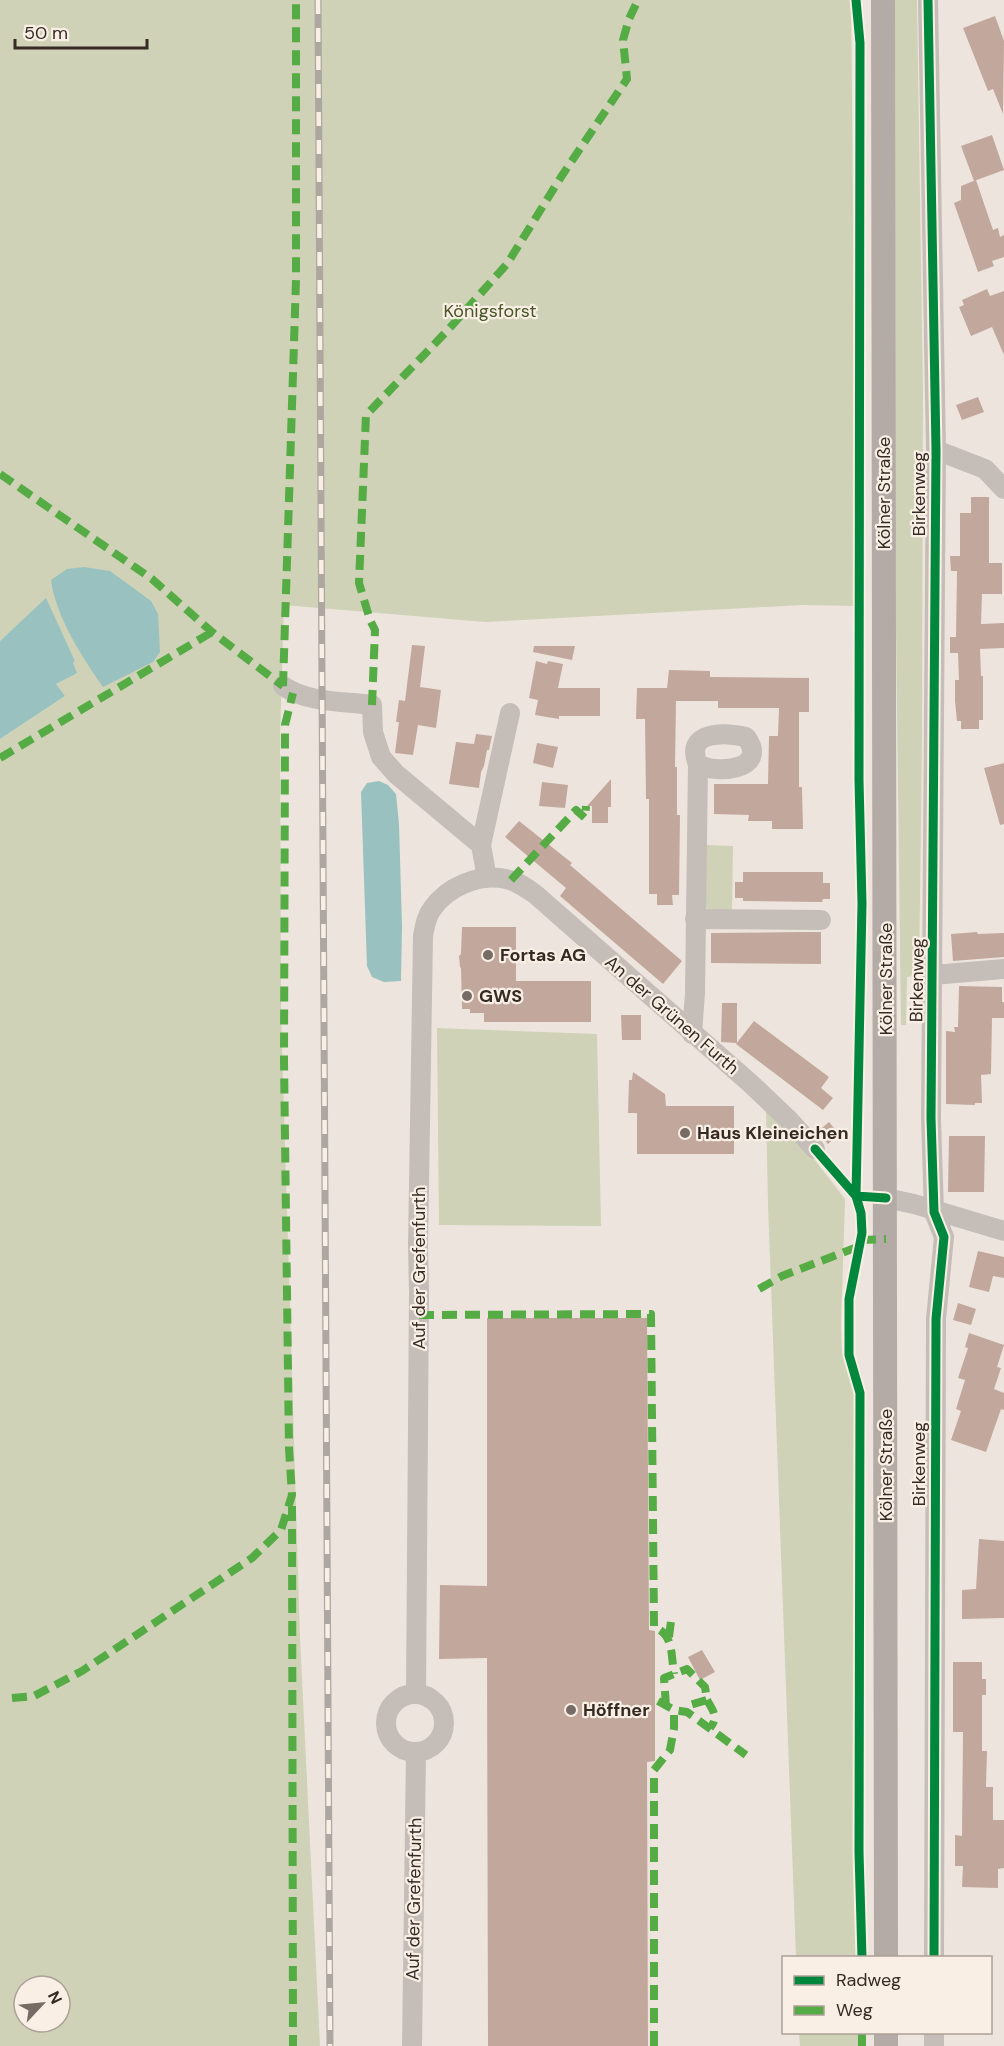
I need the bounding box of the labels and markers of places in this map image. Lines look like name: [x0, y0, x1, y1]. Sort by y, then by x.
place label: Fortas AG: [500, 943, 586, 967]
marker: Fortas AG: [481, 948, 495, 962]
place label: GWS: [479, 984, 522, 1008]
marker: GWS: [460, 989, 474, 1003]
place label: Haus Kleineichen: [697, 1121, 849, 1145]
marker: Haus Kleineichen: [678, 1126, 692, 1140]
place label: Höffner: [583, 1698, 650, 1722]
marker: Höffner: [564, 1703, 578, 1717]

